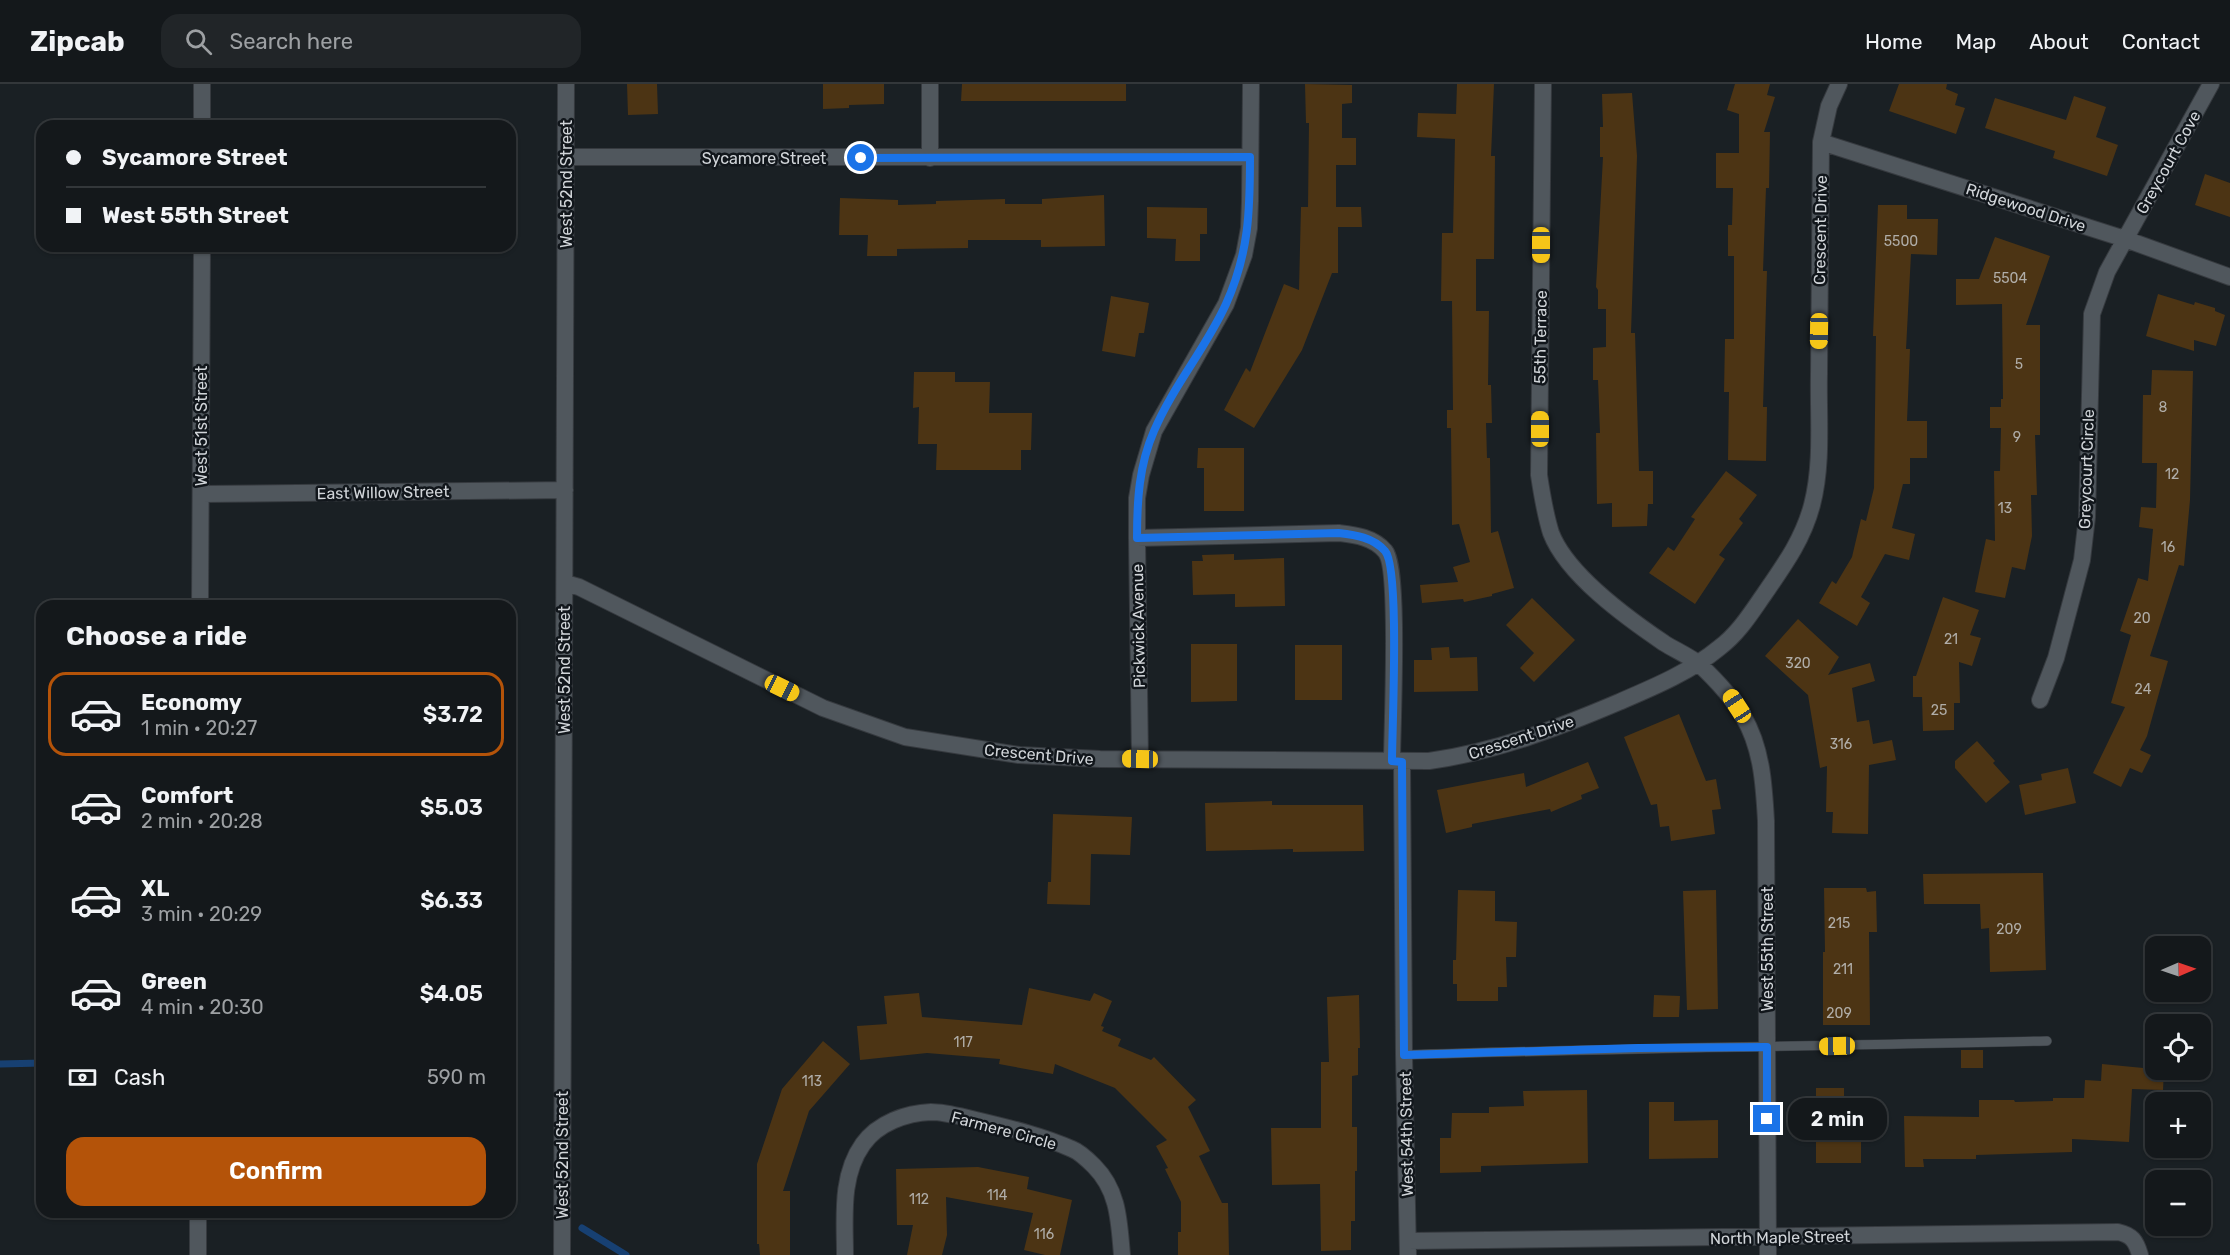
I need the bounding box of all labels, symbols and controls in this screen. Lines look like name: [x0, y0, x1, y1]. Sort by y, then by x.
search box: [161, 14, 581, 68]
text: Zipcab: [30, 25, 125, 58]
icon: search: [182, 25, 215, 58]
text: Search here: [230, 28, 353, 55]
text: Home: [1865, 29, 1922, 54]
text: Map: [1955, 29, 1996, 54]
text: About: [2029, 29, 2089, 54]
text: Contact: [2122, 29, 2200, 54]
street label: Greycourt Cove: [2132, 107, 2205, 217]
street label: West 52nd Street: [557, 120, 576, 248]
text: Sycamore Street: [102, 144, 288, 171]
route start: [847, 144, 874, 171]
street label: Sycamore Street: [702, 149, 826, 168]
street label: Crescent Drive: [1810, 175, 1831, 285]
street label: Ridgewood Drive: [1963, 179, 2088, 236]
text: West 55th Street: [102, 202, 289, 229]
car: [1532, 227, 1550, 263]
house number: 5500: [1884, 233, 1918, 250]
house number: 5504: [1993, 270, 2027, 287]
street label: 55th Terrace: [1530, 290, 1551, 384]
car: [1810, 313, 1828, 349]
house number: 5: [2015, 356, 2023, 373]
street label: West 51st Street: [192, 366, 211, 486]
house number: 8: [2159, 399, 2168, 416]
street label: Greycourt Circle: [2075, 409, 2098, 529]
car: [1531, 411, 1549, 447]
house number: 9: [2013, 429, 2021, 446]
house number: 12: [2165, 466, 2179, 483]
street label: East Willow Street: [317, 482, 450, 503]
house number: 13: [1998, 500, 2012, 517]
house number: 16: [2161, 539, 2175, 556]
street label: Pickwick Avenue: [1128, 564, 1149, 688]
street label: West 52nd Street: [555, 606, 574, 734]
house number: 20: [2133, 610, 2151, 627]
text: Choose a ride: [66, 620, 247, 652]
house number: 21: [1944, 631, 1958, 648]
house number: 320: [1785, 655, 1811, 672]
car: [762, 672, 802, 704]
house number: 24: [2135, 681, 2152, 698]
car: [1720, 686, 1754, 726]
icon: car: [69, 687, 123, 741]
text: Economy: [141, 689, 242, 716]
text: $3.72: [423, 701, 483, 728]
house number: 25: [1931, 702, 1947, 719]
street label: Crescent Drive: [1466, 711, 1576, 763]
text: 1 min · 20:27: [141, 716, 257, 740]
house number: 316: [1830, 736, 1852, 753]
street label: Crescent Drive: [983, 740, 1094, 769]
car: [1122, 750, 1158, 768]
icon: car: [69, 780, 123, 834]
text: Comfort: [141, 782, 233, 809]
text: $5.03: [420, 794, 483, 821]
text: 2 min · 20:28: [141, 809, 263, 833]
icon: car: [69, 873, 123, 927]
text: XL: [141, 875, 169, 902]
text: $6.33: [420, 887, 483, 914]
street label: West 55th Street: [1758, 887, 1777, 1011]
text: 3 min · 20:29: [141, 902, 262, 926]
house number: 215: [1828, 915, 1850, 932]
house number: 209: [1996, 921, 2022, 938]
north arrow: [2145, 936, 2211, 1002]
map controls: [2145, 936, 2211, 1236]
house number: 211: [1833, 961, 1853, 978]
icon: car: [69, 966, 123, 1020]
text: Green: [141, 968, 207, 995]
text: $4.05: [420, 980, 483, 1007]
text: 4 min · 20:30: [141, 995, 264, 1019]
house number: 209: [1826, 1005, 1852, 1022]
button: locate: [2145, 1014, 2211, 1080]
house number: 117: [953, 1034, 973, 1051]
car: [1819, 1037, 1855, 1055]
icon: cash: [66, 1061, 99, 1094]
text: Cash: [114, 1064, 165, 1091]
text: 590 m: [427, 1065, 486, 1089]
street label: West 54th Street: [1396, 1071, 1417, 1197]
house number: 113: [802, 1073, 822, 1090]
street label: West 52nd Street: [553, 1091, 572, 1219]
button: +: [2145, 1092, 2211, 1158]
callout: 2 min: [1788, 1098, 1887, 1140]
route end: [1753, 1105, 1780, 1132]
street label: Farmere Circle: [949, 1107, 1058, 1154]
text: 2 min: [1811, 1107, 1864, 1131]
button: Confirm: [66, 1137, 486, 1206]
button: −: [2145, 1170, 2211, 1236]
house number: 114: [987, 1187, 1008, 1204]
house number: 112: [909, 1191, 929, 1208]
house number: 116: [1034, 1226, 1054, 1243]
street label: North Maple Street: [1710, 1227, 1850, 1248]

